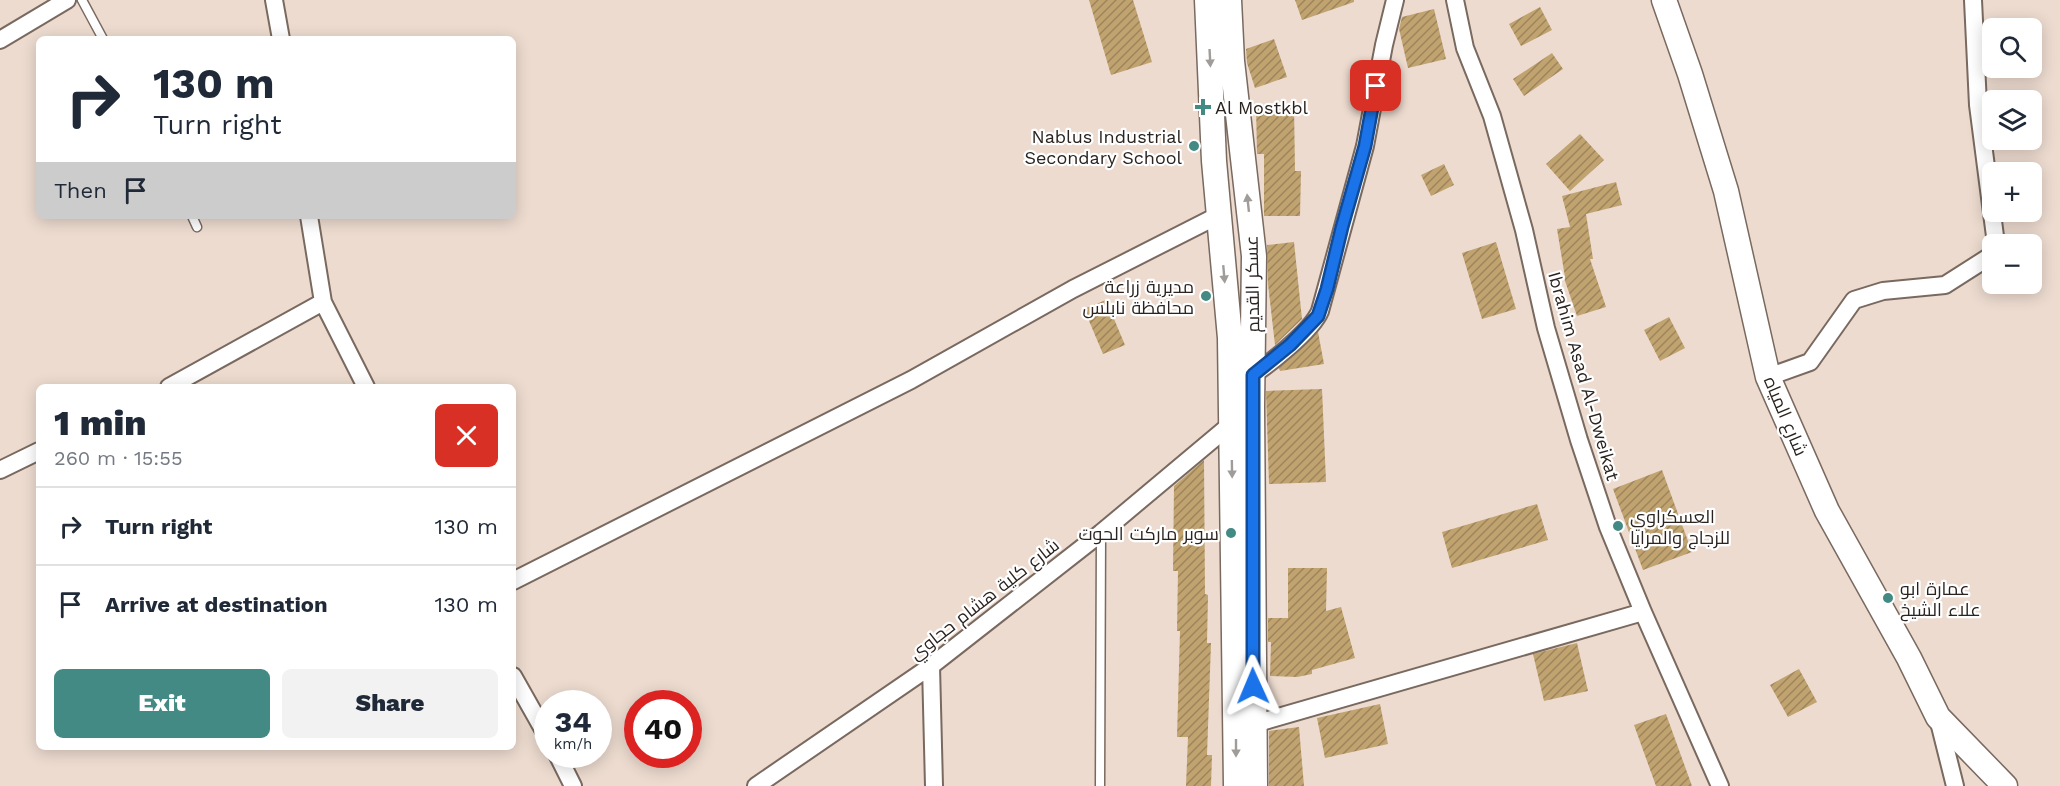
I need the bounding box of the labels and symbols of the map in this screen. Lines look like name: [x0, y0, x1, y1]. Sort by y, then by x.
one-way arrow: [1205, 49, 1214, 68]
pin: [1350, 60, 1401, 111]
place label: Al Mostkbl: [1215, 97, 1308, 118]
marker: Al Mostkbl: [1196, 100, 1210, 114]
place label: Nablus Industrial Secondary School: [1024, 126, 1182, 168]
marker: Nablus Industrial Secondary School: [1187, 139, 1201, 153]
one-way arrow: [1243, 193, 1253, 212]
street label: عسكر القديم: [1241, 235, 1265, 333]
one-way arrow: [1219, 264, 1229, 283]
street label: Ibrahim Asad Al-Dweikat: [1544, 269, 1624, 483]
place label: مديرية زراعة محافظة نابلس: [1082, 276, 1194, 319]
marker: مديرية زراعة محافظة نابلس: [1199, 289, 1213, 303]
street label: شارع المياه: [1758, 373, 1812, 460]
one-way arrow: [1227, 459, 1237, 478]
place label: العسكراوي للزجاج والمرايا: [1630, 506, 1730, 550]
marker: العسكراوي للزجاج والمرايا: [1611, 519, 1625, 533]
place label: سوبر ماركت الحوت: [1078, 523, 1219, 545]
marker: سوبر ماركت الحوت: [1224, 526, 1238, 540]
street label: شارع كلية هشام حجاوي: [905, 534, 1066, 667]
place label: عمارة ابو علاء الشيخ: [1900, 578, 1981, 622]
marker: عمارة ابو علاء الشيخ: [1881, 591, 1895, 605]
position arrow: [1221, 654, 1285, 718]
speed limit sign: 40: [624, 690, 702, 768]
one-way arrow: [1231, 738, 1241, 757]

